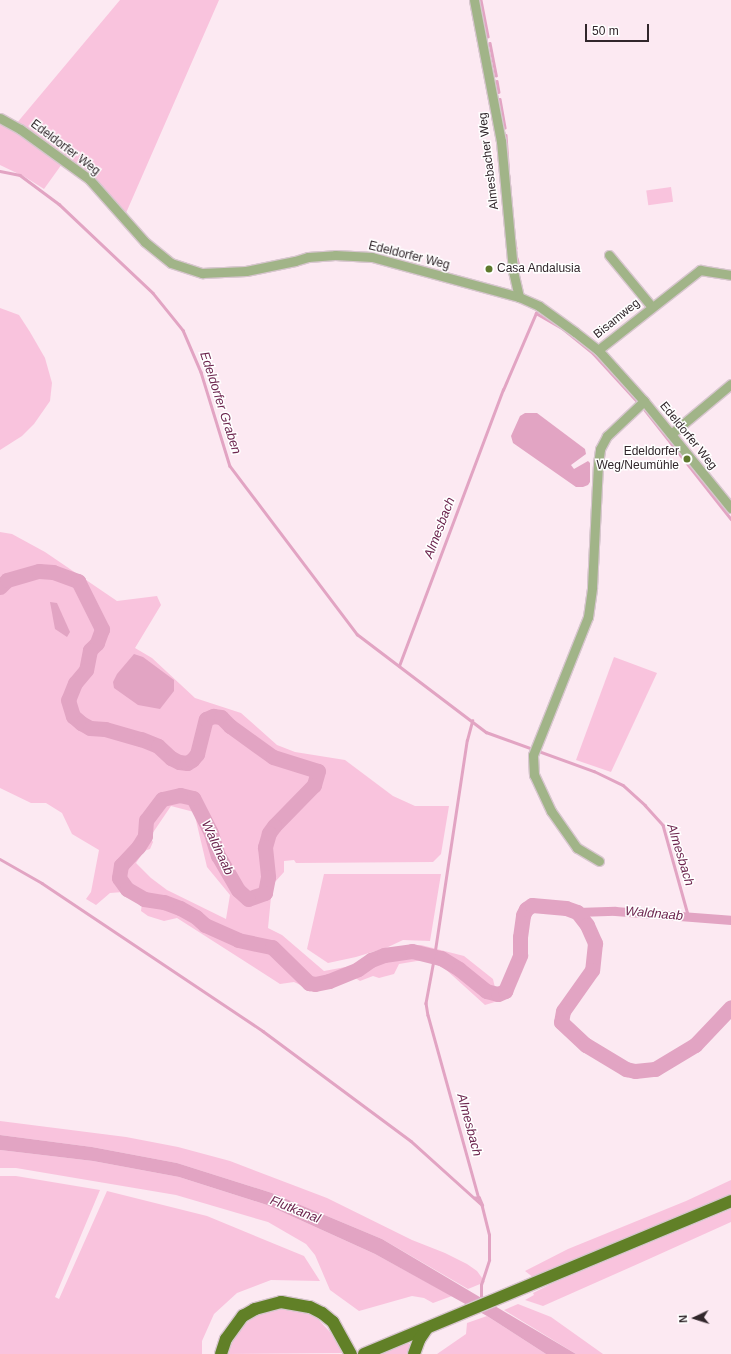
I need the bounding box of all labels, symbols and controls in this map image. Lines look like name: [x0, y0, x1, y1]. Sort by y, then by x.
scale bar: [587, 16, 651, 42]
text: 50 m: [592, 24, 619, 38]
street label: Almesbacher Weg: [476, 112, 502, 210]
street label: Edeldorfer Weg: [27, 117, 103, 179]
street label: Edeldorfer Weg: [367, 239, 451, 273]
place label: Casa Andalusia: [497, 262, 581, 276]
marker: Casa Andalusia: [484, 264, 494, 274]
street label: Bisamweg: [591, 296, 643, 342]
water label: Edeldorfer Graben: [196, 350, 244, 456]
street label: Edeldorfer Weg: [656, 399, 720, 473]
place label: Edeldorfer Weg/Neumühle: [597, 445, 679, 473]
marker: Edeldorfer Weg/Neumühle: [682, 454, 692, 464]
water label: Almesbach: [421, 495, 459, 561]
water label: Waldnaab: [198, 818, 236, 878]
water label: Almesbach: [663, 822, 697, 888]
water label: Waldnaab: [624, 904, 684, 924]
water label: Almesbach: [453, 1092, 485, 1158]
water label: Flutkanal: [268, 1193, 322, 1227]
north arrow: [675, 1298, 715, 1338]
text: N: [677, 1314, 689, 1323]

